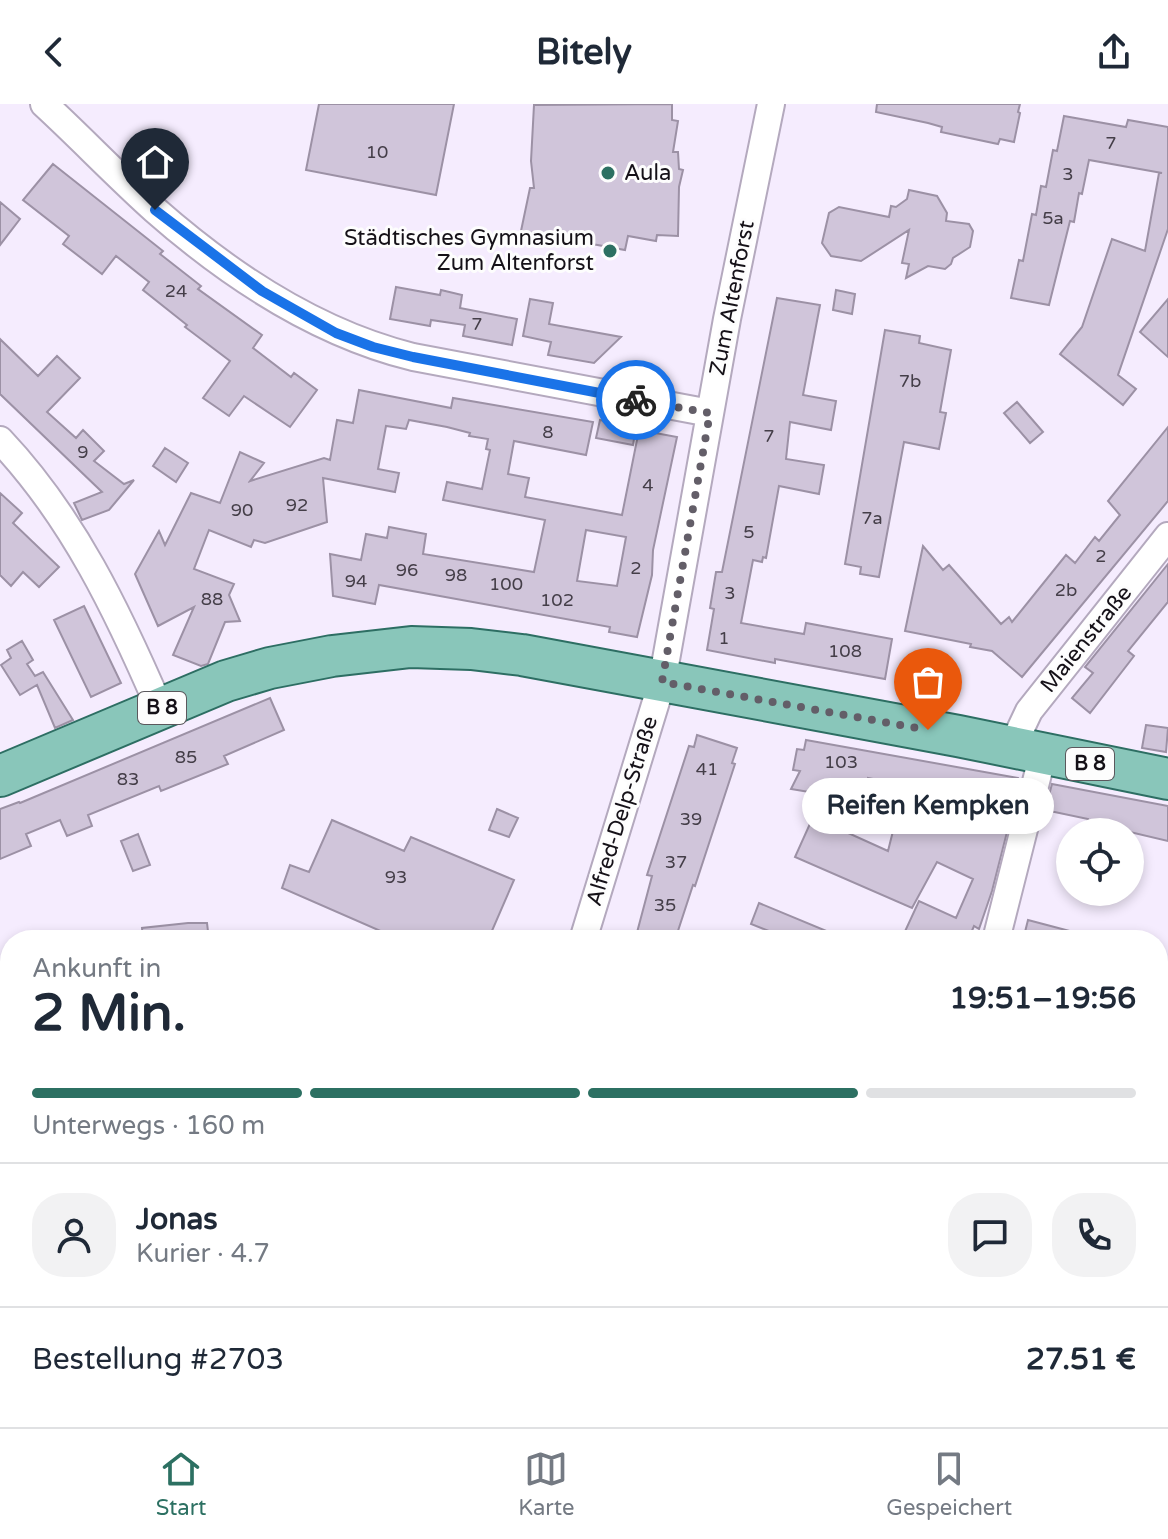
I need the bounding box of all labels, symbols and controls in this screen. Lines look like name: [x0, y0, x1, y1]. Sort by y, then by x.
icon: back: [32, 30, 76, 74]
icon: share: [1092, 30, 1136, 74]
text: Bitely: [536, 31, 632, 74]
pin: [121, 128, 189, 210]
house number: 7: [1105, 132, 1117, 154]
icon: home: [133, 140, 177, 184]
house number: 10: [366, 141, 388, 163]
place label: Aula: [624, 160, 671, 186]
house number: 3: [1062, 163, 1074, 185]
marker: Aula: [599, 164, 617, 182]
house number: 5a: [1042, 207, 1064, 229]
street label: Zum Altenforst: [704, 218, 760, 378]
place label: Städtisches Gymnasium Zum Altenforst: [344, 225, 594, 276]
marker: Städtisches Gymnasium Zum Altenforst: [601, 242, 619, 260]
house number: 24: [165, 280, 187, 302]
house number: 7: [471, 313, 483, 335]
courier: [596, 360, 676, 440]
house number: 7b: [899, 370, 921, 392]
icon: bike: [614, 378, 658, 422]
house number: 8: [542, 421, 554, 443]
house number: 7: [763, 425, 775, 447]
house number: 9: [77, 441, 89, 463]
house number: 4: [642, 474, 654, 496]
house number: 92: [286, 494, 308, 516]
house number: 90: [231, 499, 253, 521]
house number: 7a: [861, 507, 883, 529]
house number: 5: [743, 521, 755, 543]
house number: 2: [1095, 545, 1107, 567]
house number: 2: [630, 557, 642, 579]
house number: 96: [396, 559, 418, 581]
house number: 98: [445, 564, 467, 586]
house number: 94: [345, 570, 367, 592]
house number: 100: [489, 573, 523, 595]
house number: 2b: [1055, 579, 1077, 601]
street label: Maienstraße: [1035, 580, 1137, 698]
house number: 3: [724, 582, 736, 604]
house number: 88: [201, 588, 223, 610]
house number: 102: [540, 589, 574, 611]
house number: 1: [718, 627, 730, 649]
house number: 108: [828, 640, 862, 662]
pin: [894, 648, 962, 730]
icon: bag: [906, 660, 950, 704]
road number: B 8: [138, 692, 186, 724]
street label: Alfred-Delp-Straße: [581, 713, 663, 909]
house number: 85: [175, 746, 197, 768]
road number: B 8: [1066, 748, 1114, 780]
house number: 103: [824, 751, 858, 773]
house number: 41: [696, 758, 718, 780]
house number: 83: [117, 768, 139, 790]
callout: Reifen Kempken: [802, 778, 1054, 834]
text: Reifen Kempken: [826, 790, 1030, 821]
house number: 39: [680, 808, 702, 830]
map controls: [1056, 818, 1144, 906]
button: locate: [1056, 818, 1144, 906]
house number: 37: [665, 851, 687, 873]
house number: 93: [385, 866, 407, 888]
house number: 35: [654, 894, 676, 916]
text: Ankunft in: [32, 953, 161, 984]
text: 19:51–19:56: [949, 980, 1136, 1017]
text: 2 Min.: [32, 982, 186, 1045]
text: Unterwegs · 160 m: [32, 1110, 265, 1141]
button: person: [32, 1193, 116, 1277]
button: chat: [948, 1193, 1032, 1277]
button: phone: [1052, 1193, 1136, 1277]
text: Jonas: [136, 1201, 218, 1238]
text: Kurier · 4.7: [136, 1238, 270, 1269]
text: Bestellung #2703: [32, 1341, 284, 1378]
text: 27.51 €: [1026, 1341, 1136, 1378]
tab: Start: [156, 1447, 207, 1521]
tab: Karte: [518, 1447, 575, 1521]
tab: Gespeichert: [886, 1447, 1012, 1521]

